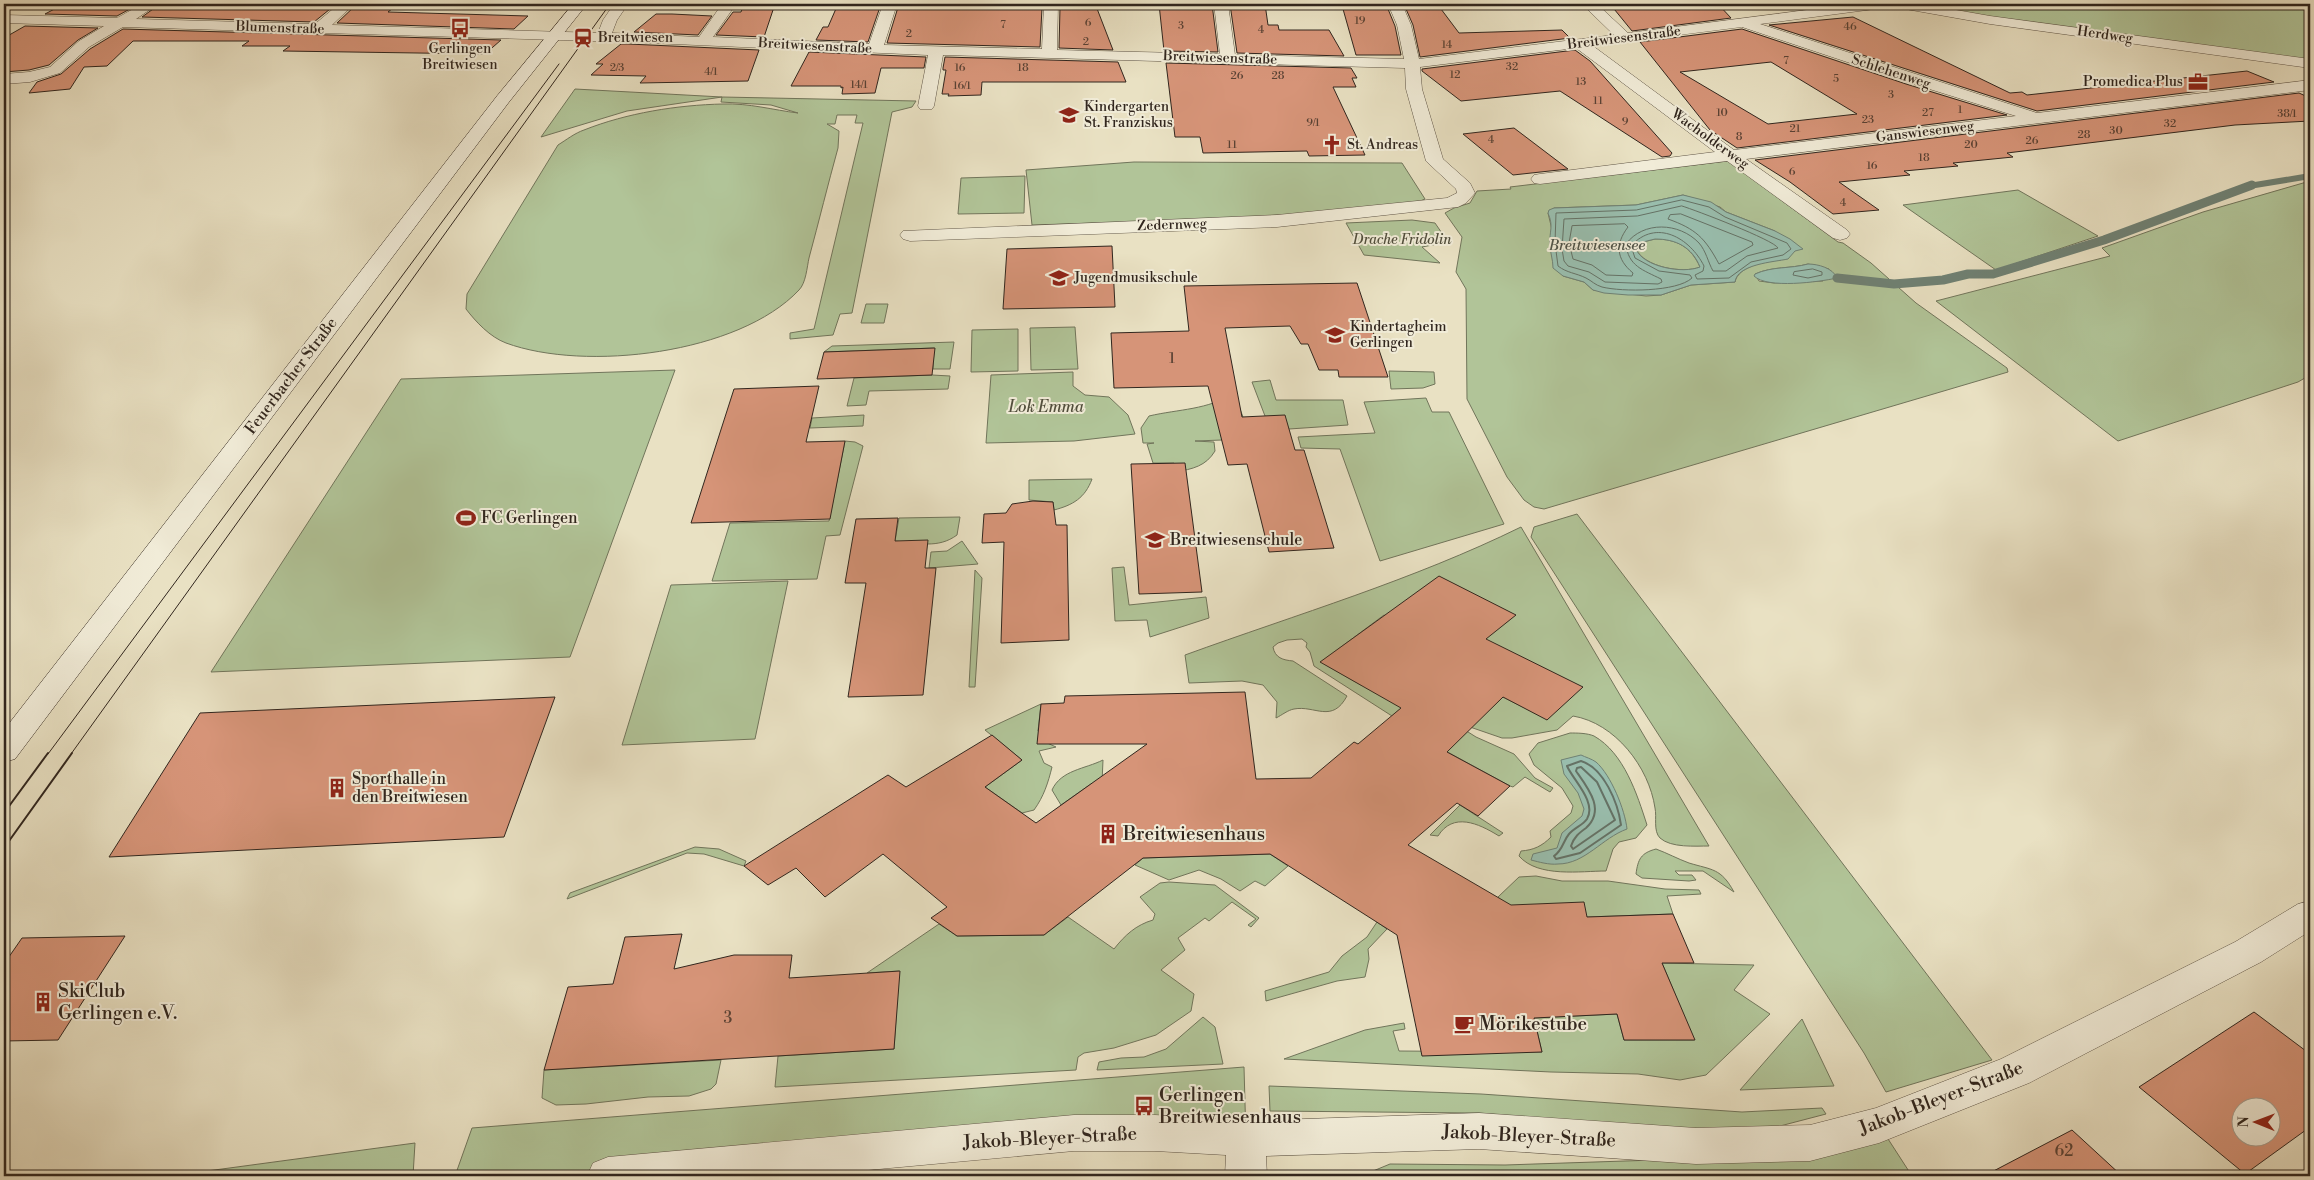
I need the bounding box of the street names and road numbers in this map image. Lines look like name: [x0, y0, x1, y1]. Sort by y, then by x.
street label: Blumenstraße: [234, 17, 325, 39]
street label: Breitwiesenstraße: [1565, 22, 1682, 54]
street label: Herdweg: [2076, 22, 2135, 48]
street label: Breitwiesenstraße: [756, 34, 873, 58]
street label: Breitwiesenstraße: [1162, 47, 1277, 69]
street label: Schlehenweg: [1849, 51, 1934, 93]
street label: Wacholderweg: [1667, 104, 1753, 174]
street label: Ganswiesenweg: [1875, 117, 1976, 147]
street label: Zedernweg: [1137, 215, 1208, 235]
street label: Feuerbacher Straße: [240, 314, 342, 438]
street label: Jakob-Bleyer-Straße: [1854, 1056, 2027, 1141]
street label: Jakob-Bleyer-Straße: [1440, 1119, 1617, 1153]
street label: Jakob-Bleyer-Straße: [961, 1121, 1138, 1155]

